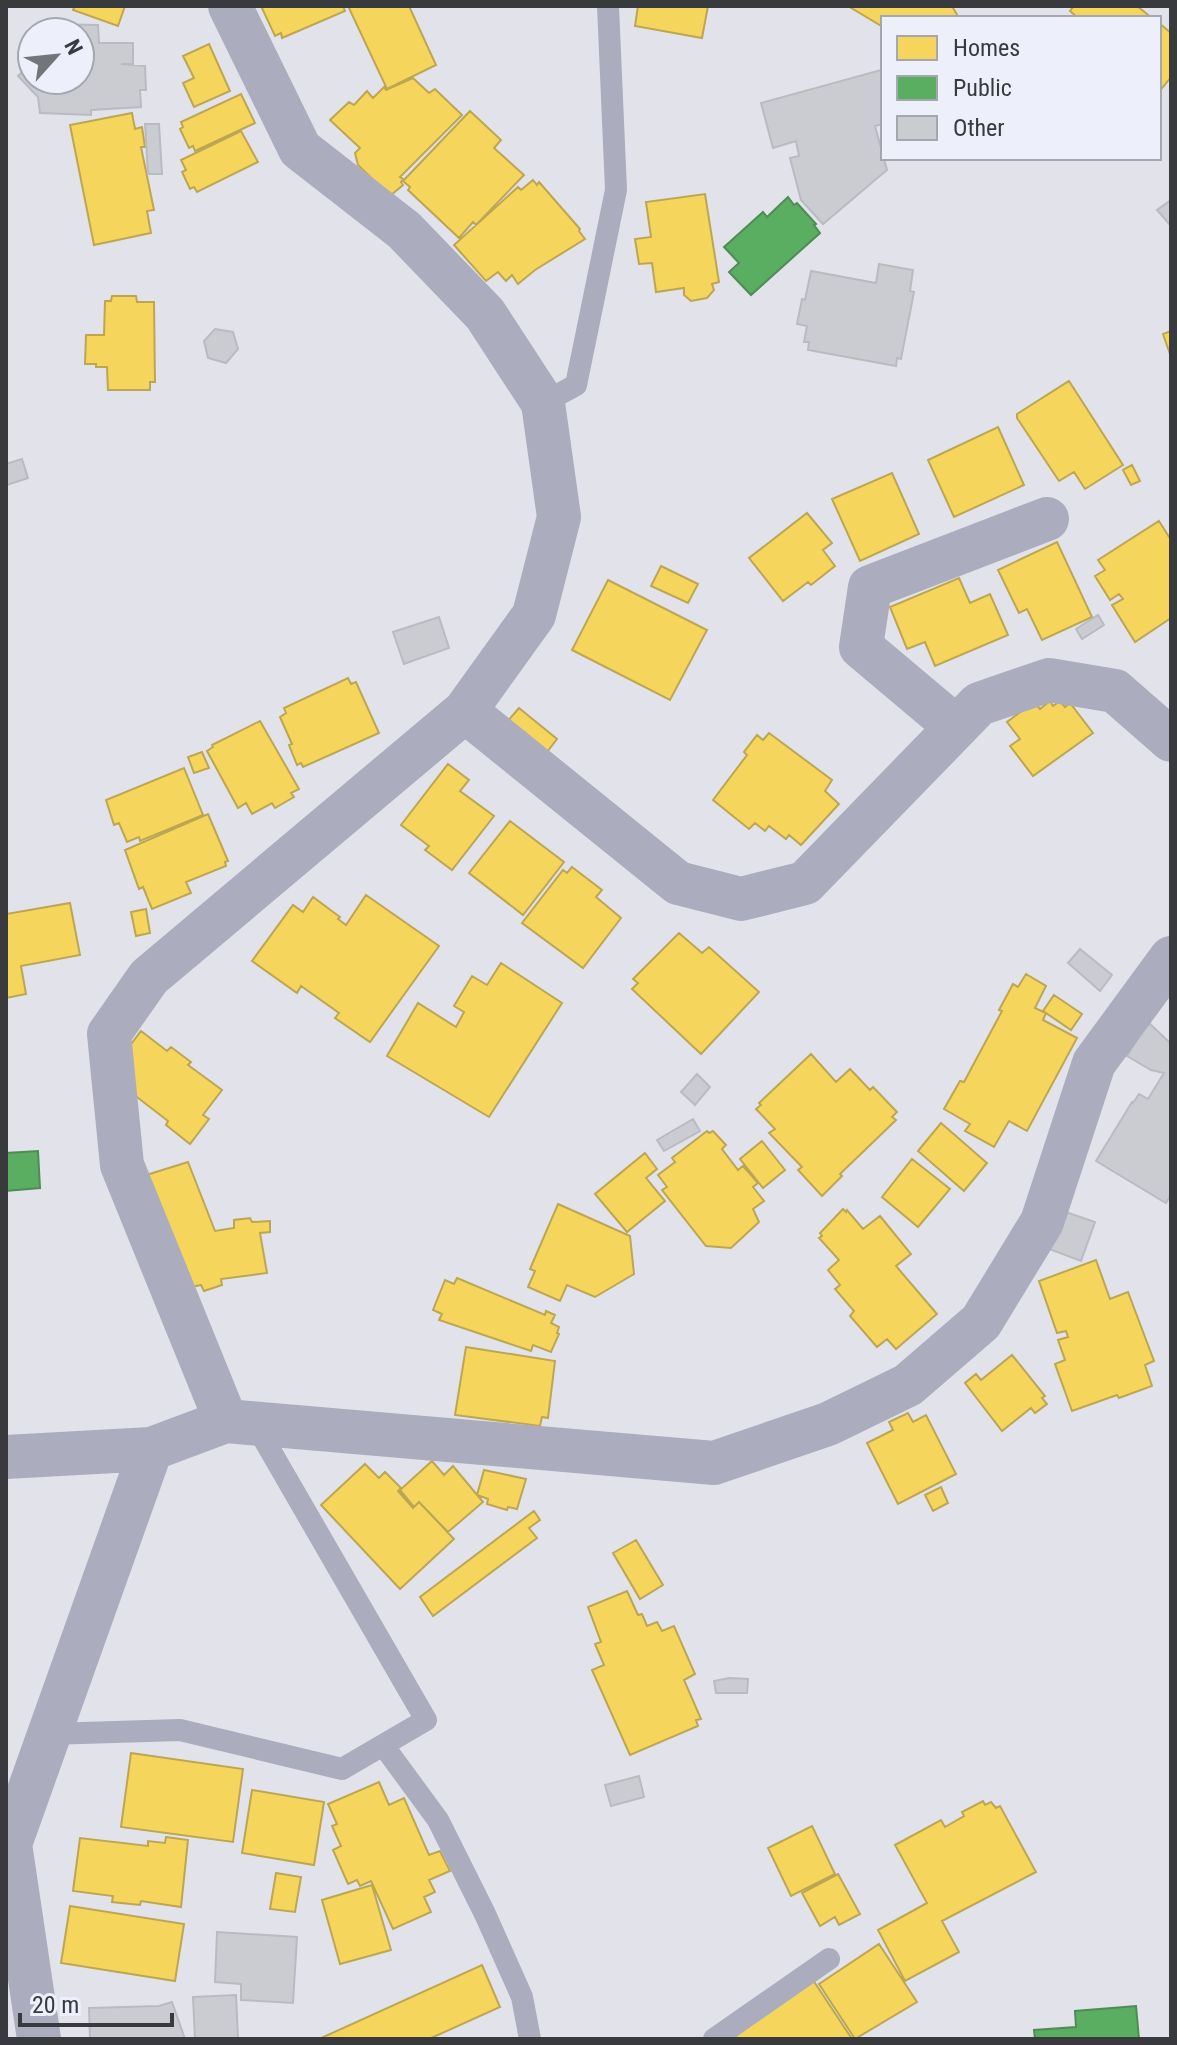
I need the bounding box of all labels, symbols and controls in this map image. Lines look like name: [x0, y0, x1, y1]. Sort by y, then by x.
north arrow: [16, 16, 96, 96]
legend: [881, 16, 1161, 160]
text: Homes: [953, 34, 1020, 62]
text: N: [59, 35, 88, 59]
text: Public: [953, 74, 1012, 102]
text: Other: [953, 114, 1005, 142]
scale bar: [20, 1977, 172, 2027]
text: 20 m: [32, 1991, 79, 2019]

